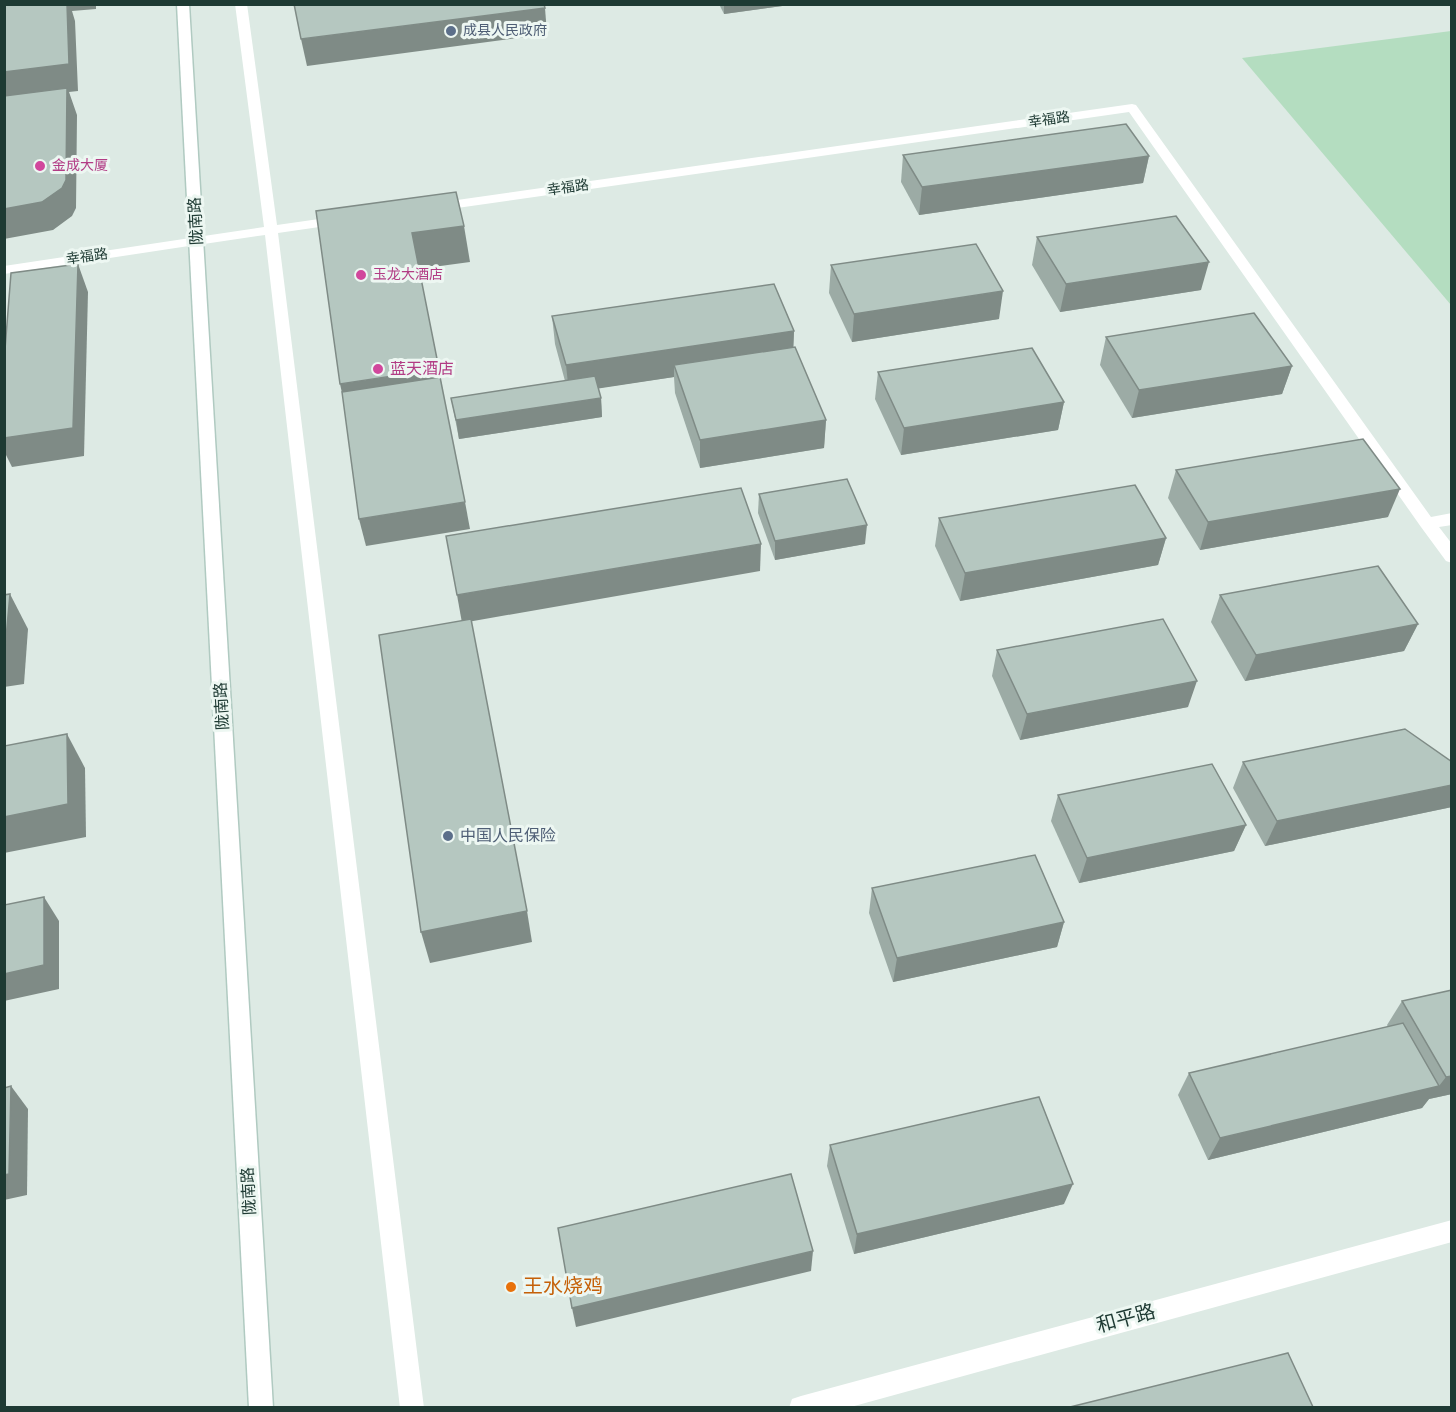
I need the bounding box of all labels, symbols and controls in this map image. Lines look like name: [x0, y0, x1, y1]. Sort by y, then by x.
place label: 成县人民政府: [463, 21, 547, 41]
marker: 成县人民政府: [444, 24, 458, 38]
street label: 幸福路: [1027, 107, 1071, 133]
place label: 金成大厦: [52, 156, 108, 176]
marker: 金成大厦: [33, 159, 47, 173]
street label: 幸福路: [546, 175, 590, 201]
street label: 陇南路: [184, 196, 208, 246]
street label: 幸福路: [65, 244, 109, 270]
place label: 玉龙大酒店: [373, 265, 443, 285]
marker: 玉龙大酒店: [354, 268, 368, 282]
place label: 蓝天酒店: [390, 358, 454, 380]
marker: 蓝天酒店: [371, 362, 385, 376]
street label: 陇南路: [210, 681, 234, 731]
place label: 中国人民保险: [460, 825, 556, 847]
marker: 中国人民保险: [441, 829, 455, 843]
street label: 陇南路: [237, 1166, 261, 1216]
place label: 王水烧鸡: [523, 1273, 603, 1301]
marker: 王水烧鸡: [504, 1280, 518, 1294]
street label: 和平路: [1093, 1298, 1159, 1340]

